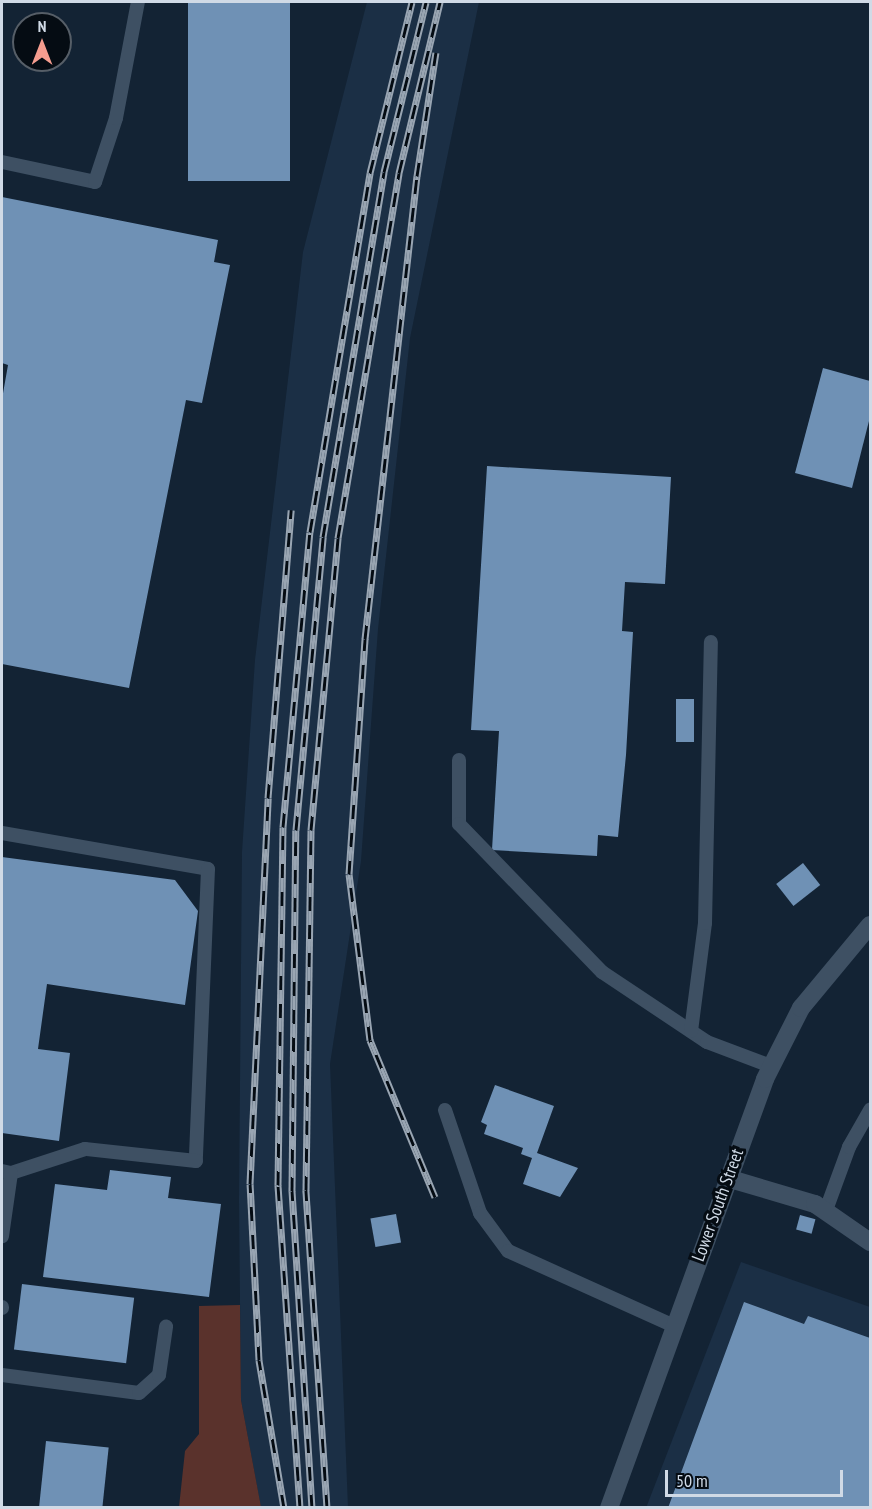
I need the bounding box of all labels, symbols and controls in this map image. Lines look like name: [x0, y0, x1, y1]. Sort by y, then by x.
north arrow: [12, 12, 72, 72]
text: N: [38, 16, 46, 36]
street label: Lower South Street: [688, 1146, 748, 1264]
scale bar: [668, 1458, 846, 1496]
text: 50 m: [676, 1469, 708, 1492]

